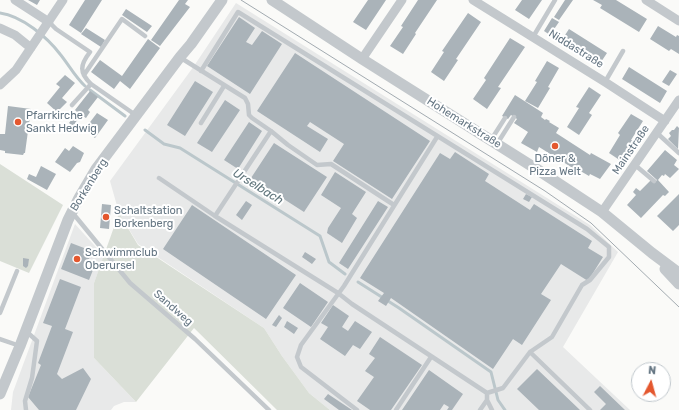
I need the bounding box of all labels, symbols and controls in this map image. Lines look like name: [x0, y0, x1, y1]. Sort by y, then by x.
street label: Niddastraße: [546, 27, 606, 71]
street label: Hohemarkstraße: [424, 95, 504, 151]
place label: Pfarrkirche Sankt Hedwig: [26, 109, 97, 135]
marker: Pfarrkirche Sankt Hedwig: [13, 117, 23, 127]
street label: Mainstraße: [610, 123, 652, 177]
marker: Döner & Pizza Welt: [550, 141, 560, 151]
place label: Döner & Pizza Welt: [529, 152, 581, 178]
street label: Borkenberg: [68, 156, 110, 214]
water label: Urselbach: [230, 166, 286, 208]
place label: Schaltstation Borkenberg: [114, 204, 183, 230]
marker: Schaltstation Borkenberg: [101, 212, 111, 222]
place label: Schwimmclub Oberursel: [85, 246, 157, 272]
marker: Schwimmclub Oberursel: [72, 254, 82, 264]
street label: Sandweg: [151, 287, 195, 329]
north arrow: [631, 362, 671, 402]
text: N: [648, 364, 657, 377]

